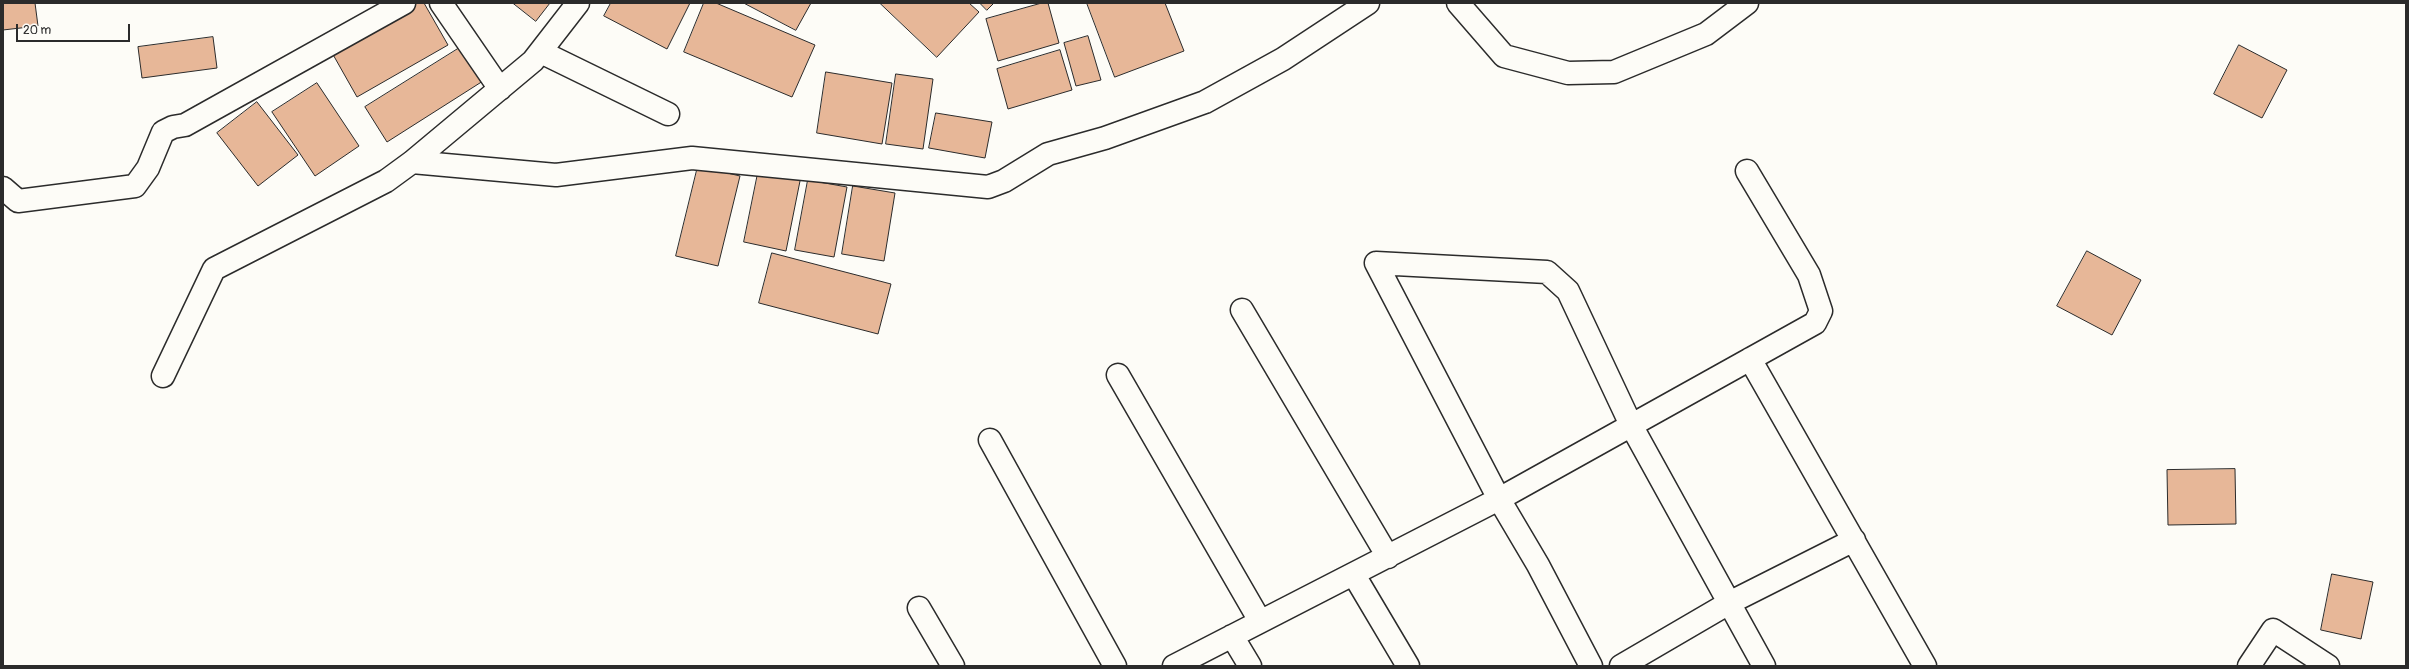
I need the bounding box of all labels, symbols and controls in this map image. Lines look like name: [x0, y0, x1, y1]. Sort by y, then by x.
scale bar: [18, 16, 132, 42]
text: 20 m: [23, 23, 51, 38]

